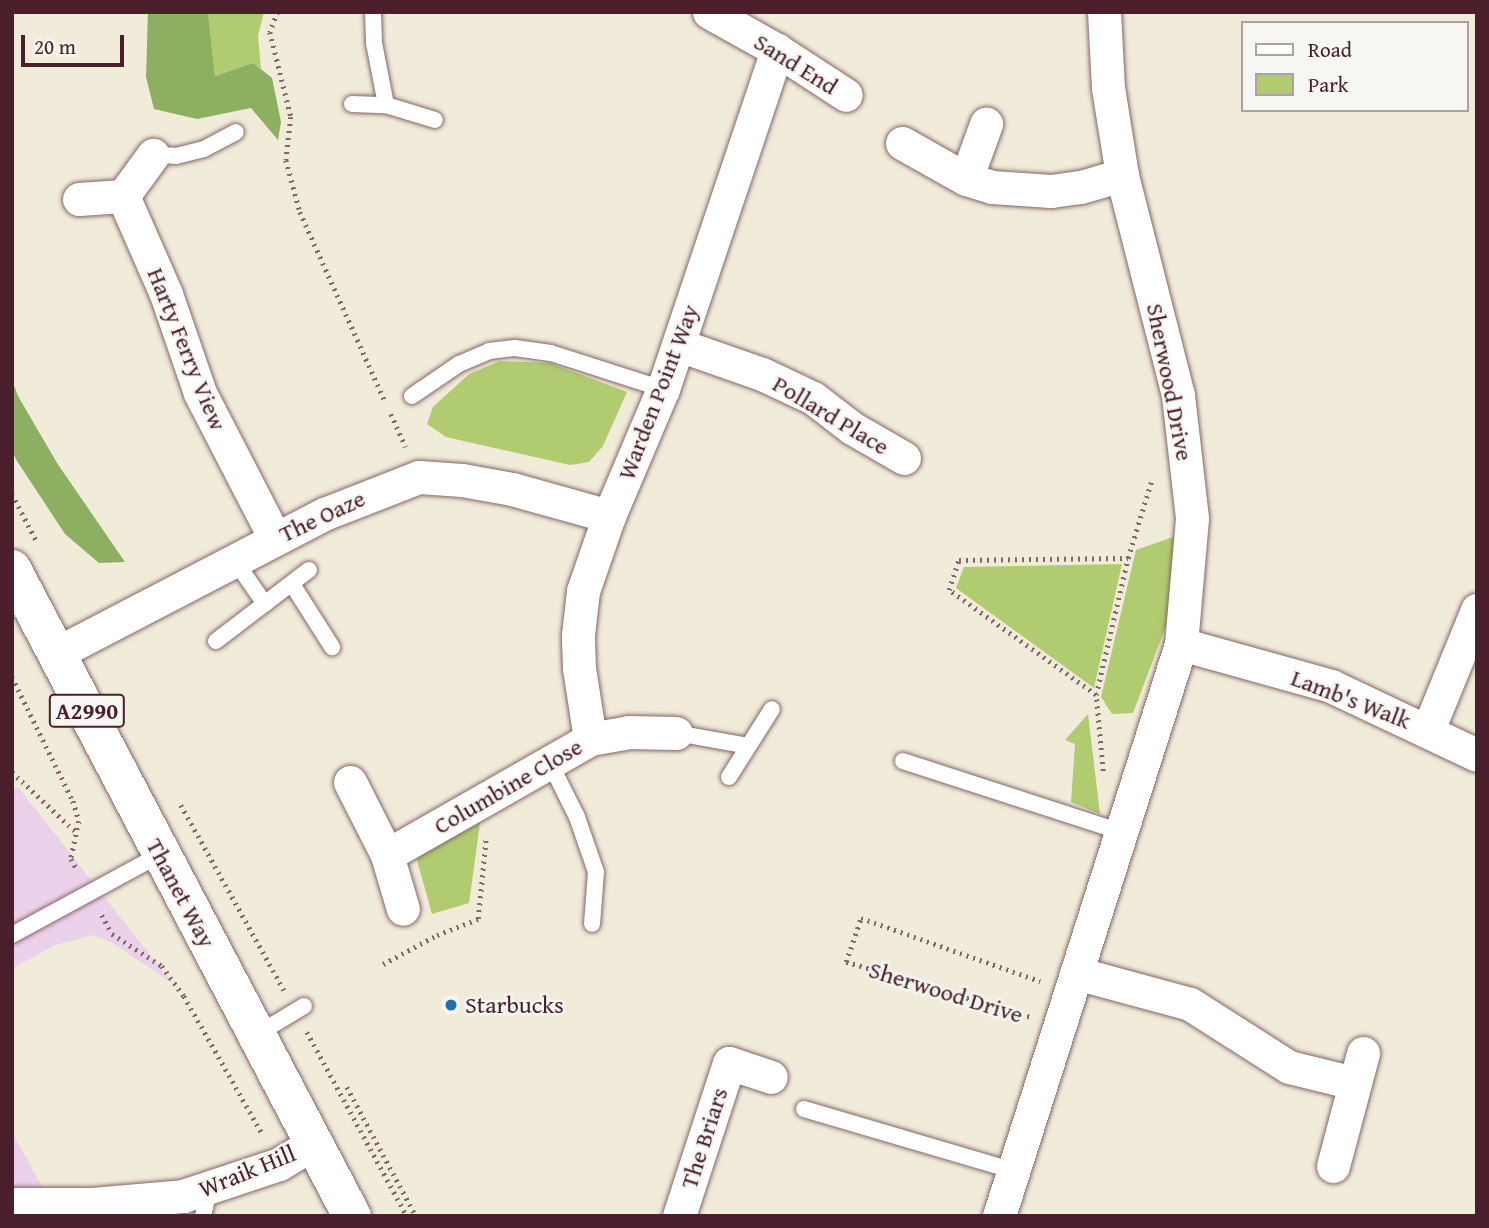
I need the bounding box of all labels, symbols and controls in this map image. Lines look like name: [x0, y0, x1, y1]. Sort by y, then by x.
scale bar: [24, 21, 128, 65]
legend: [1240, 21, 1468, 112]
street label: Sand End: [749, 27, 843, 101]
text: 20 m: [34, 31, 76, 62]
text: Road: [1308, 34, 1352, 65]
text: Park: [1308, 69, 1349, 100]
street label: Harty Ferry View: [141, 264, 233, 434]
street label: Warden Point Way: [611, 300, 705, 484]
street label: Sherwood Drive: [1141, 301, 1199, 463]
street label: Pollard Place: [768, 369, 894, 461]
street label: The Oaze: [275, 484, 369, 548]
street label: Lamb's Walk: [1287, 663, 1415, 735]
road number: A2990: [48, 692, 126, 730]
street label: Columbine Close: [429, 732, 587, 840]
street label: Thanet Way: [140, 833, 222, 953]
street label: Sherwood Drive: [866, 955, 1026, 1029]
place label: Starbucks: [465, 991, 564, 1019]
marker: Starbucks: [443, 997, 459, 1013]
street label: The Briars: [674, 1084, 734, 1192]
street label: Wraik Hill: [194, 1139, 300, 1203]

